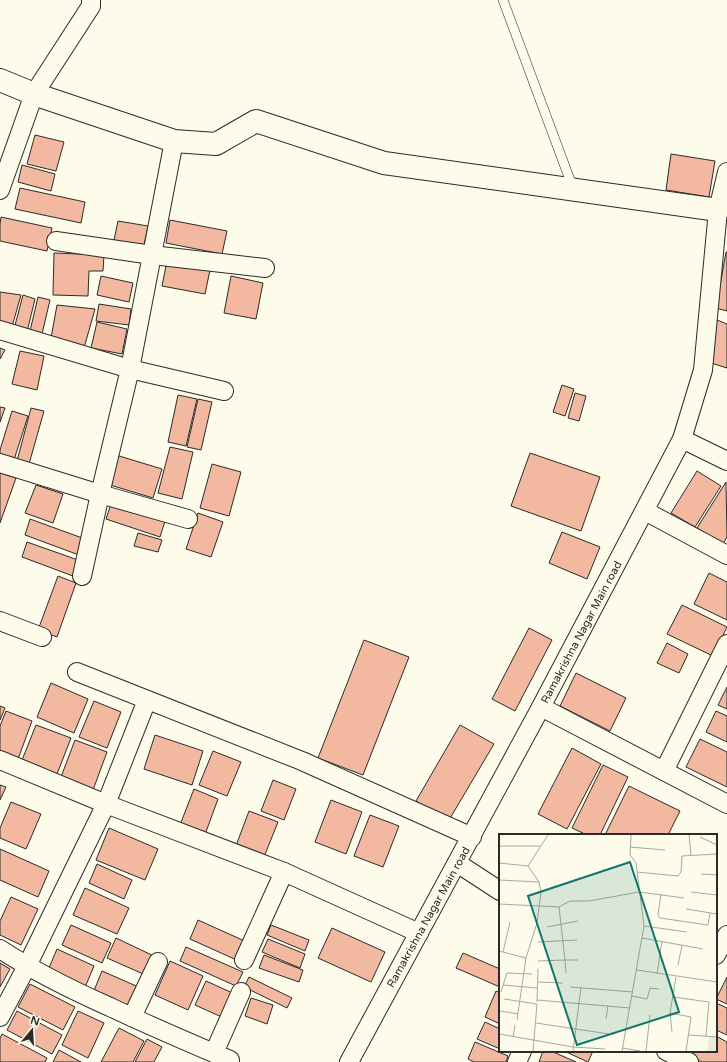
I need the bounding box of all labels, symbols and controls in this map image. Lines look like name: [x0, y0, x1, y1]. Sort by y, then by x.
street label: Ramakrishna Nagar Main road: [538, 559, 625, 706]
inset map: [499, 834, 717, 1052]
street label: Ramakrishna Nagar Main road: [384, 844, 473, 990]
north arrow: [12, 1010, 52, 1050]
text: N: [29, 1013, 41, 1029]

